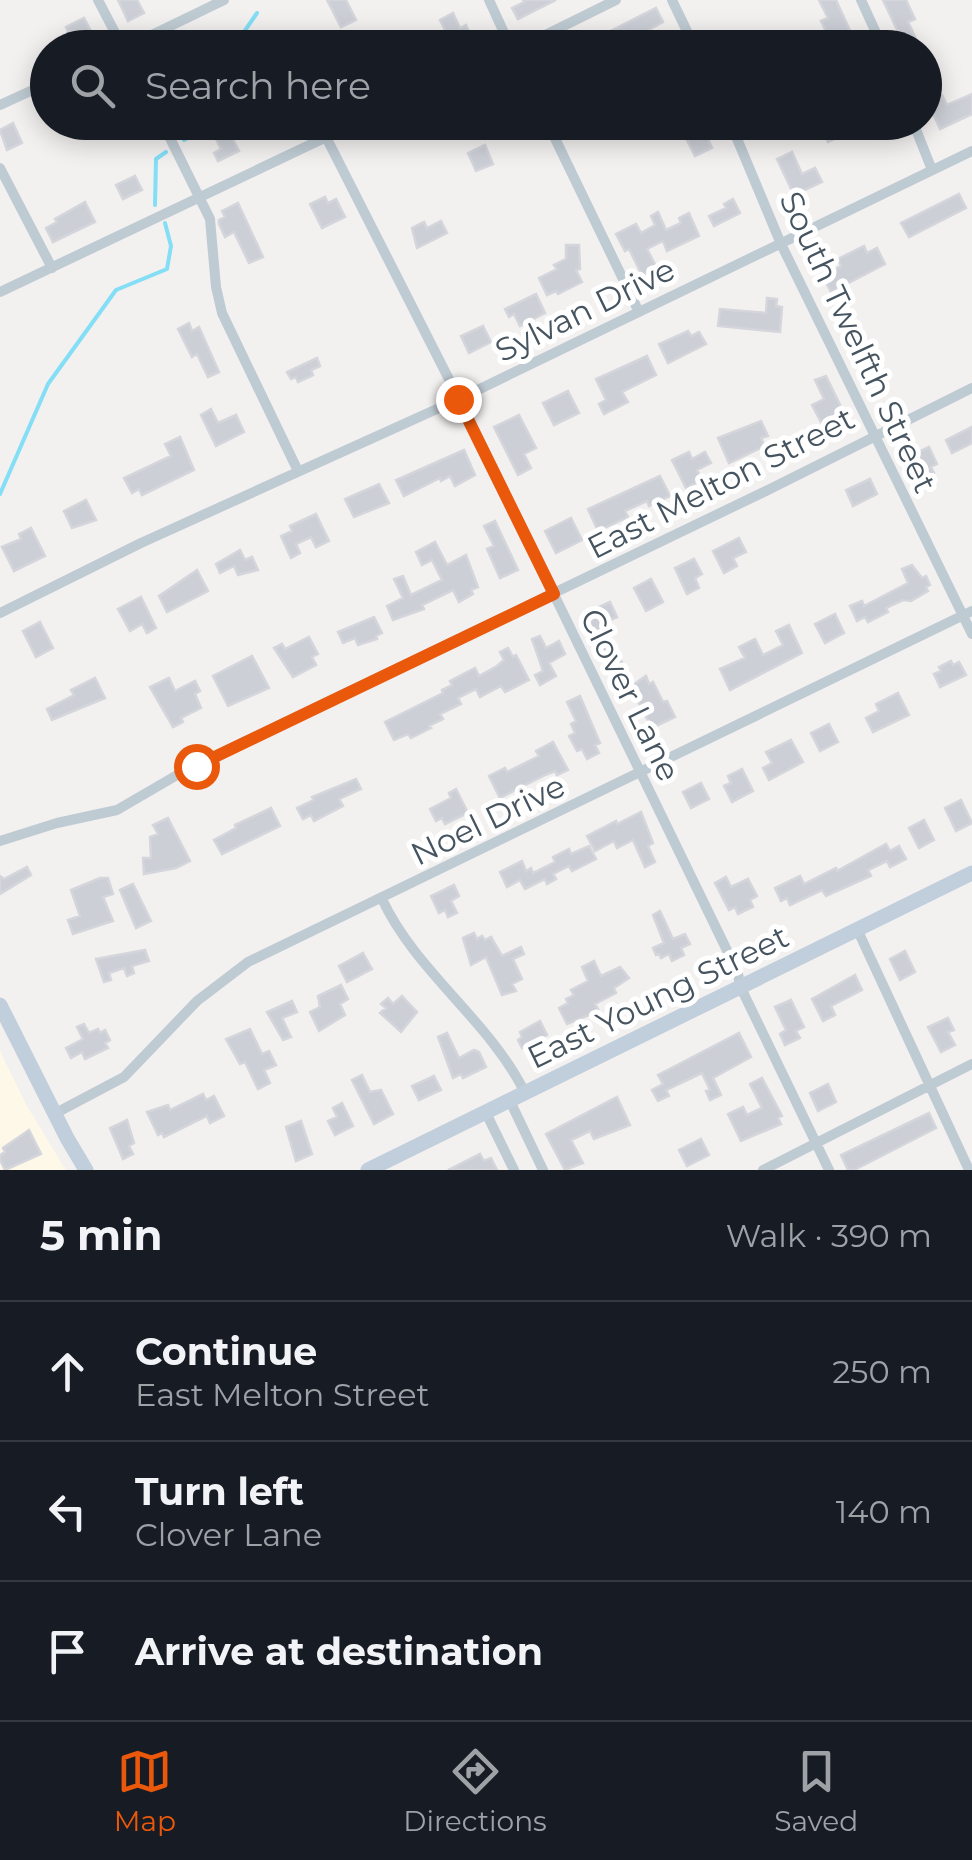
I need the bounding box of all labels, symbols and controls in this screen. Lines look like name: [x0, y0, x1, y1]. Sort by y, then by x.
search box: [30, 30, 942, 140]
icon: search: [65, 58, 120, 113]
text: Search here: [145, 62, 371, 109]
street label: South Twelfth Street: [772, 185, 945, 499]
street label: Sylvan Drive: [489, 249, 681, 370]
route end: [436, 377, 482, 423]
street label: East Melton Street: [581, 398, 861, 567]
street label: Clover Lane: [572, 602, 689, 787]
route start: [174, 744, 220, 790]
street label: Noel Drive: [405, 766, 571, 874]
street label: East Young Street: [521, 916, 795, 1077]
text: 5 min: [40, 1209, 163, 1261]
text: Walk · 390 m: [726, 1216, 932, 1255]
text: Continue: [135, 1328, 317, 1375]
icon: ahead: [40, 1344, 95, 1399]
text: 250 m: [832, 1352, 932, 1391]
text: East Melton Street: [135, 1375, 429, 1414]
text: Turn left: [135, 1468, 304, 1515]
icon: left: [40, 1484, 95, 1539]
text: 140 m: [836, 1492, 932, 1531]
text: Clover Lane: [135, 1515, 322, 1554]
icon: arrive: [40, 1624, 95, 1679]
text: Arrive at destination: [135, 1628, 543, 1675]
tab: Map: [114, 1744, 176, 1838]
tab: Directions: [403, 1744, 547, 1838]
tab: Saved: [774, 1744, 858, 1838]

